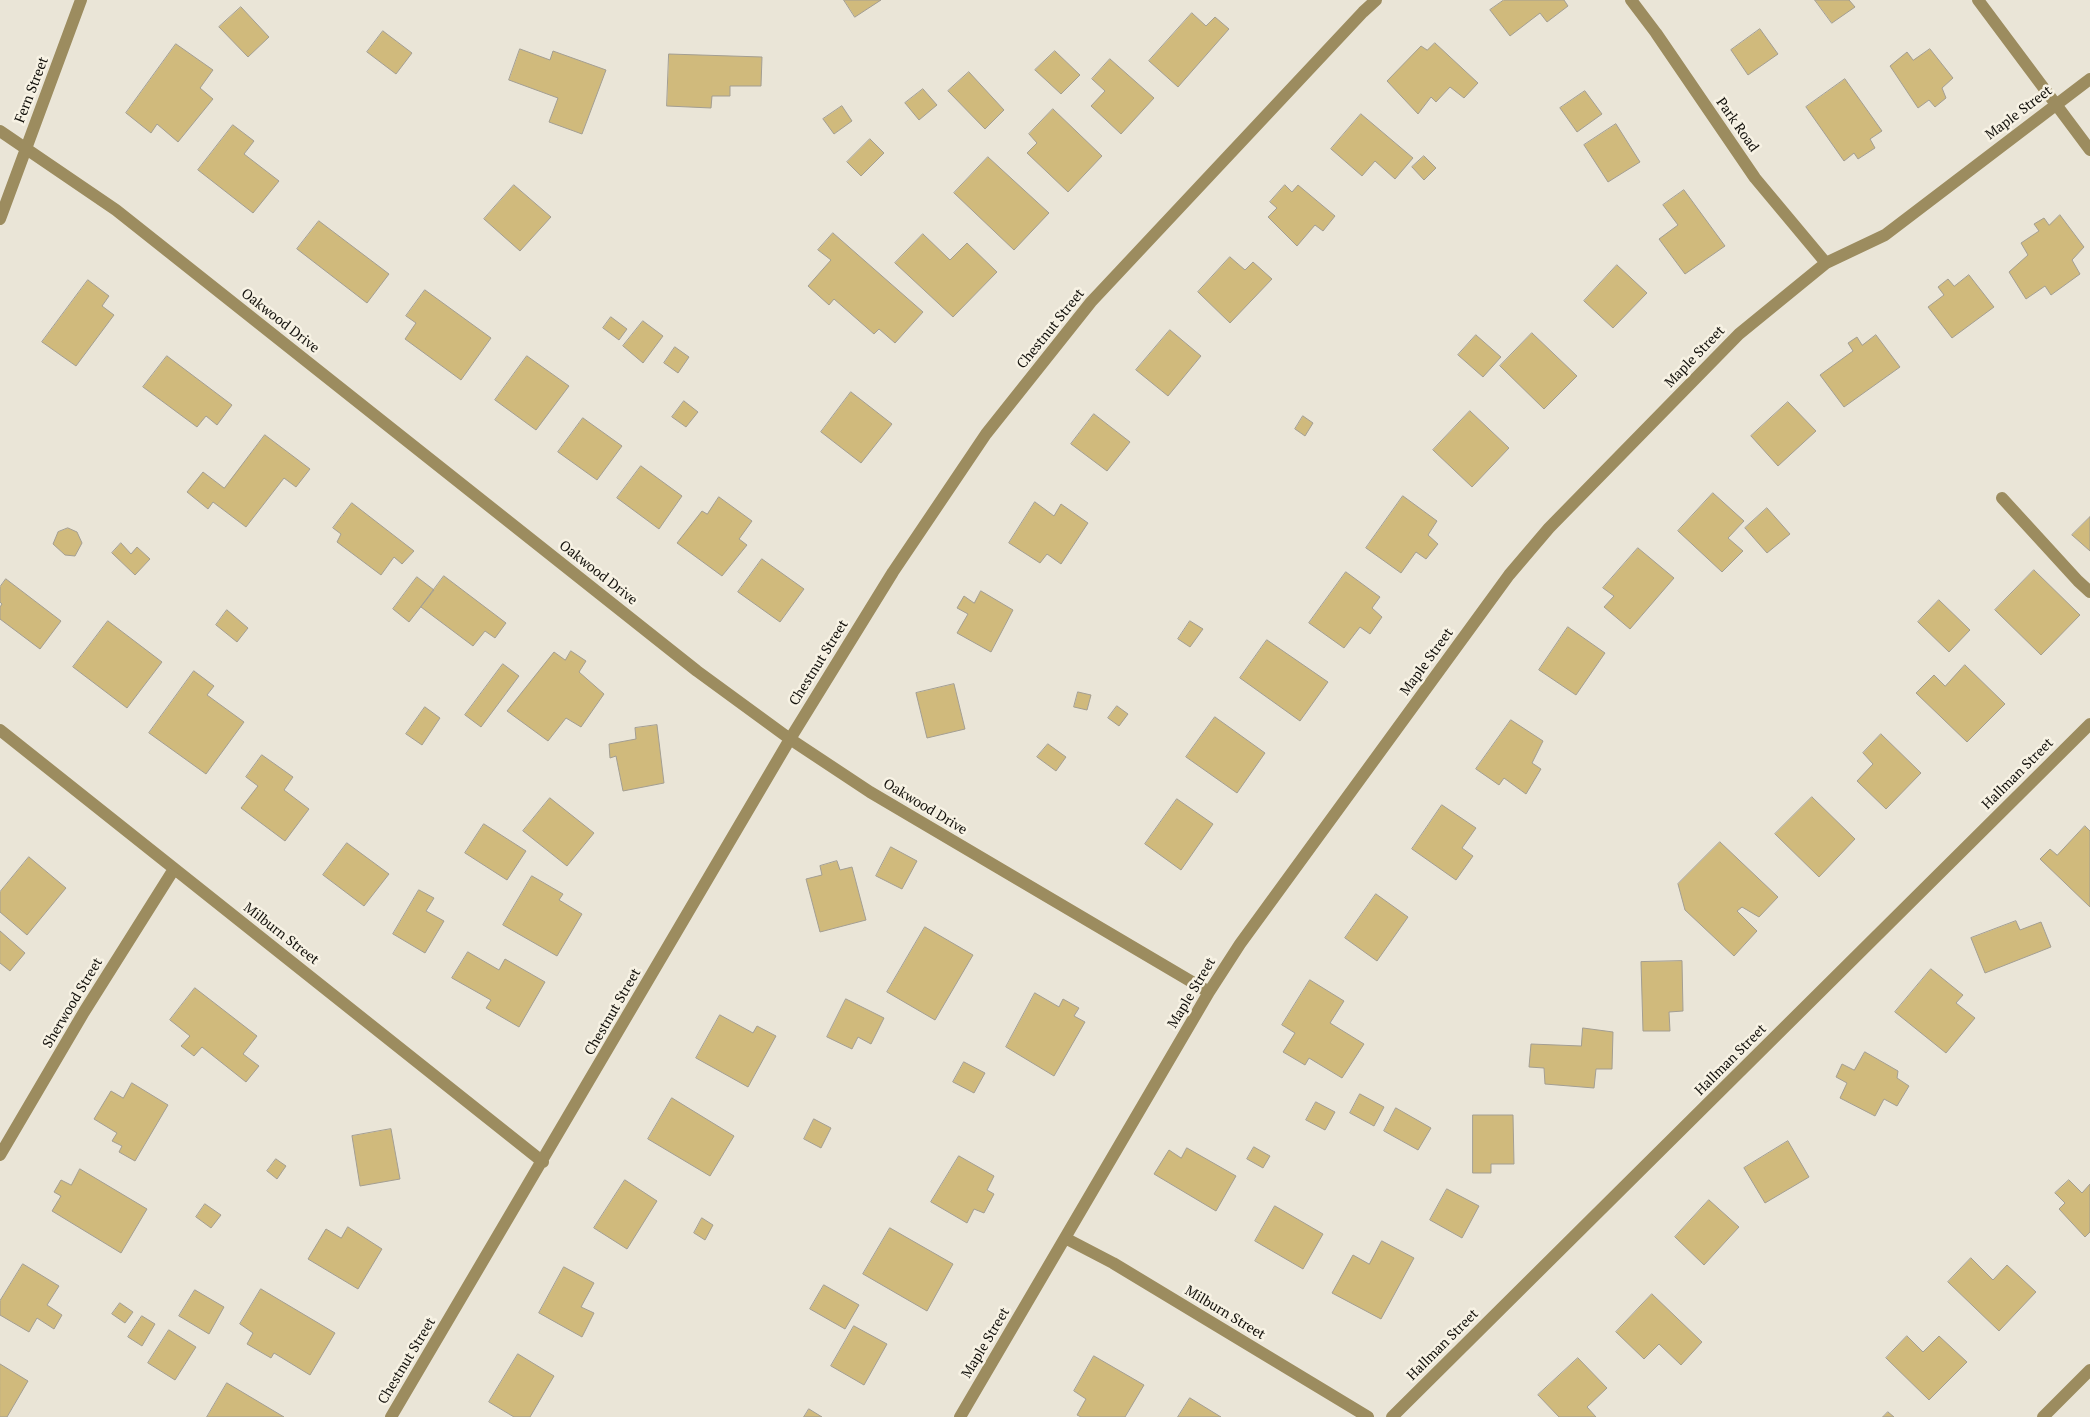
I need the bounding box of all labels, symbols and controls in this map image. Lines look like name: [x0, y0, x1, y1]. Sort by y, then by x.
street label: Fern Street: [12, 55, 52, 125]
street label: Maple Street: [1982, 82, 2056, 144]
street label: Park Road: [1712, 95, 1762, 155]
street label: Oakwood Drive: [238, 285, 322, 357]
street label: Chestnut Street: [1014, 286, 1088, 372]
street label: Maple Street: [1661, 323, 1729, 391]
street label: Oakwood Drive: [556, 537, 640, 609]
street label: Chestnut Street: [786, 617, 852, 709]
street label: Maple Street: [1397, 625, 1457, 699]
street label: Hallman Street: [1979, 735, 2057, 813]
street label: Oakwood Drive: [880, 775, 970, 839]
street label: Milburn Street: [240, 899, 322, 969]
street label: Sherwood Street: [39, 955, 107, 1051]
street label: Maple Street: [1164, 955, 1220, 1031]
street label: Chestnut Street: [581, 965, 645, 1059]
street label: Hallman Street: [1692, 1021, 1770, 1099]
street label: Milburn Street: [1182, 1282, 1268, 1344]
street label: Maple Street: [958, 1305, 1014, 1381]
street label: Hallman Street: [1404, 1306, 1482, 1384]
street label: Chestnut Street: [375, 1315, 439, 1407]

